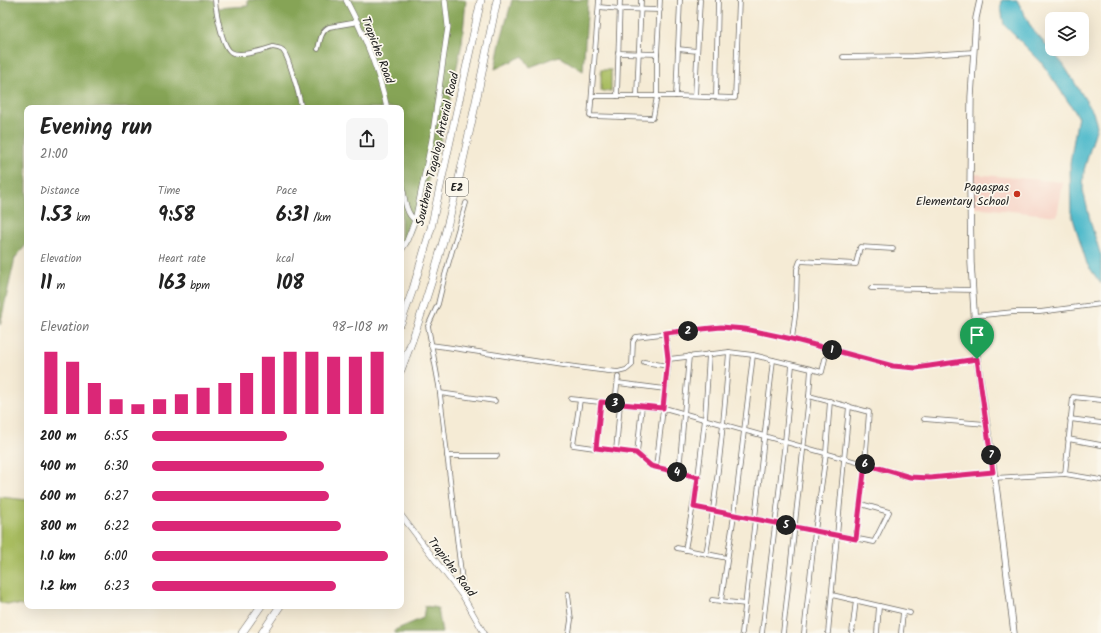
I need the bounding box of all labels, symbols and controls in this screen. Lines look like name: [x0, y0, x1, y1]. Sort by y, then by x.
map controls: [1045, 12, 1089, 56]
button: layers: [1045, 12, 1089, 56]
street label: Trapiche Road: [356, 14, 399, 88]
street label: Southern Tagalog Arterial Road: [411, 69, 465, 228]
text: Evening run: [40, 111, 152, 146]
button: share: [346, 118, 388, 160]
text: 21:00: [40, 144, 68, 165]
road number: E2: [446, 178, 468, 196]
place label: Pagaspas Elementary School: [916, 178, 1009, 211]
text: Distance: [40, 182, 80, 200]
text: Time: [158, 182, 180, 200]
text: Pace: [276, 182, 297, 200]
marker: Pagaspas Elementary School: [1012, 189, 1022, 199]
text: 1.53: [40, 200, 72, 232]
text: 9:58: [158, 200, 195, 232]
text: 6:31: [276, 200, 309, 232]
text: km: [72, 209, 90, 227]
text: /km: [309, 209, 331, 227]
text: Elevation: [40, 250, 82, 268]
text: Heart rate: [158, 250, 206, 268]
text: kcal: [276, 250, 294, 268]
text: 11: [40, 268, 52, 300]
text: 163: [158, 268, 186, 300]
text: 108: [276, 268, 304, 300]
text: m: [52, 277, 65, 295]
text: bpm: [186, 277, 210, 295]
text: Elevation: [40, 317, 89, 338]
text: 98–108 m: [332, 317, 388, 338]
pin: [960, 318, 994, 359]
pin: 2: [678, 321, 698, 341]
text: 2: [685, 322, 691, 340]
icon: arrive: [966, 324, 988, 346]
pin: 1: [822, 340, 842, 360]
text: 1: [830, 341, 834, 359]
pin: 3: [605, 393, 625, 413]
text: 3: [612, 394, 618, 412]
text: 200 m: [40, 426, 77, 447]
text: 6:55: [104, 426, 128, 447]
pin: 7: [981, 445, 1001, 465]
text: 7: [988, 446, 994, 464]
pin: 6: [855, 454, 875, 474]
text: 6: [862, 455, 868, 473]
text: 400 m: [40, 456, 76, 477]
text: 6:30: [104, 456, 128, 477]
pin: 4: [667, 462, 687, 482]
text: 4: [674, 463, 680, 481]
text: 600 m: [40, 486, 76, 507]
text: 6:27: [104, 486, 128, 507]
pin: 5: [776, 515, 796, 535]
text: 800 m: [40, 516, 77, 537]
text: 6:22: [104, 516, 130, 537]
text: 5: [783, 516, 789, 534]
street label: Trapiche Road: [423, 533, 481, 602]
text: 1.0 km: [40, 546, 76, 567]
text: 6:00: [104, 546, 127, 567]
text: 1.2 km: [40, 576, 77, 597]
text: 6:23: [104, 576, 129, 597]

